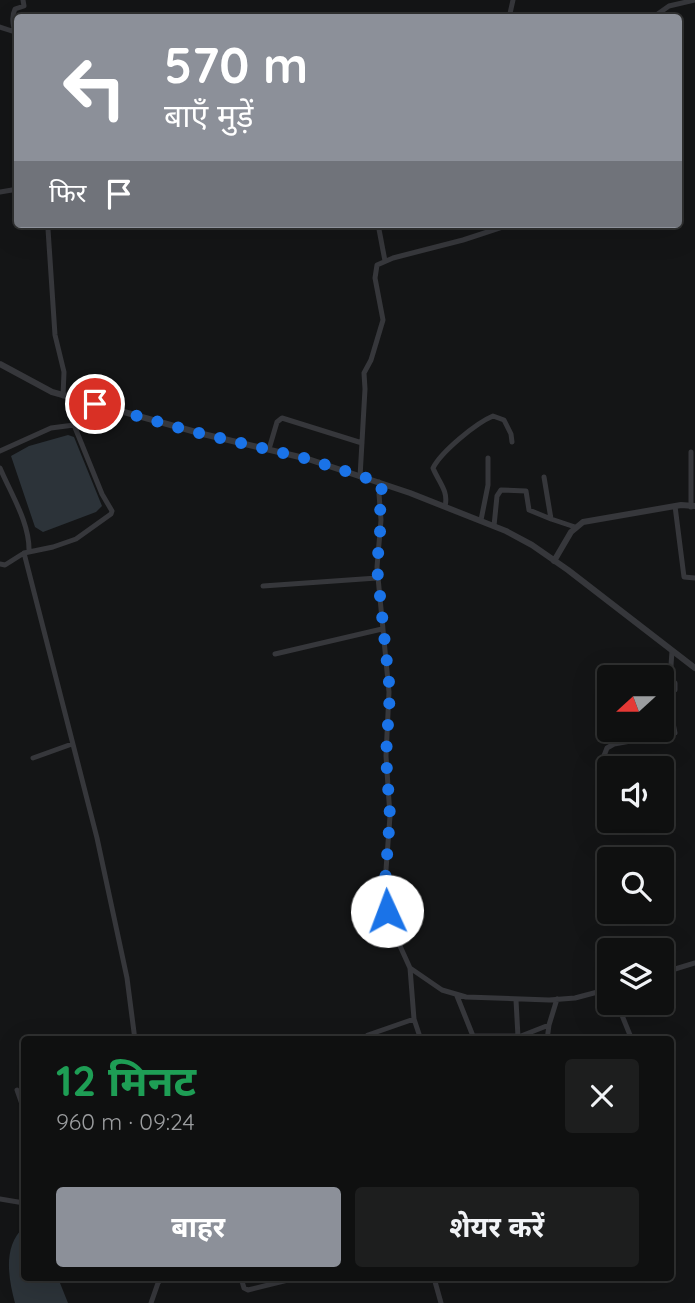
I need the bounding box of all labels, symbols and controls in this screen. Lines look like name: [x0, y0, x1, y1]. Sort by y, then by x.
text: 570 m: [164, 34, 308, 95]
icon: left: [49, 42, 140, 133]
text: बाएँ मुड़ें: [164, 95, 253, 135]
icon: arrive: [100, 175, 138, 213]
text: फिर: [49, 176, 86, 209]
pin: [65, 374, 125, 434]
icon: arrive: [76, 385, 114, 423]
north arrow: [597, 665, 674, 742]
map controls: [597, 665, 674, 1015]
button: sound: [597, 756, 674, 833]
button: search: [597, 847, 674, 924]
position arrow: [350, 874, 424, 948]
button: layers: [597, 938, 674, 1015]
text: 12 मिनट: [56, 1054, 196, 1107]
button: close: [565, 1059, 639, 1133]
text: 960 m · 09:24: [56, 1107, 195, 1136]
button: बाहर: [56, 1187, 341, 1267]
button: शेयर करें: [355, 1187, 639, 1267]

